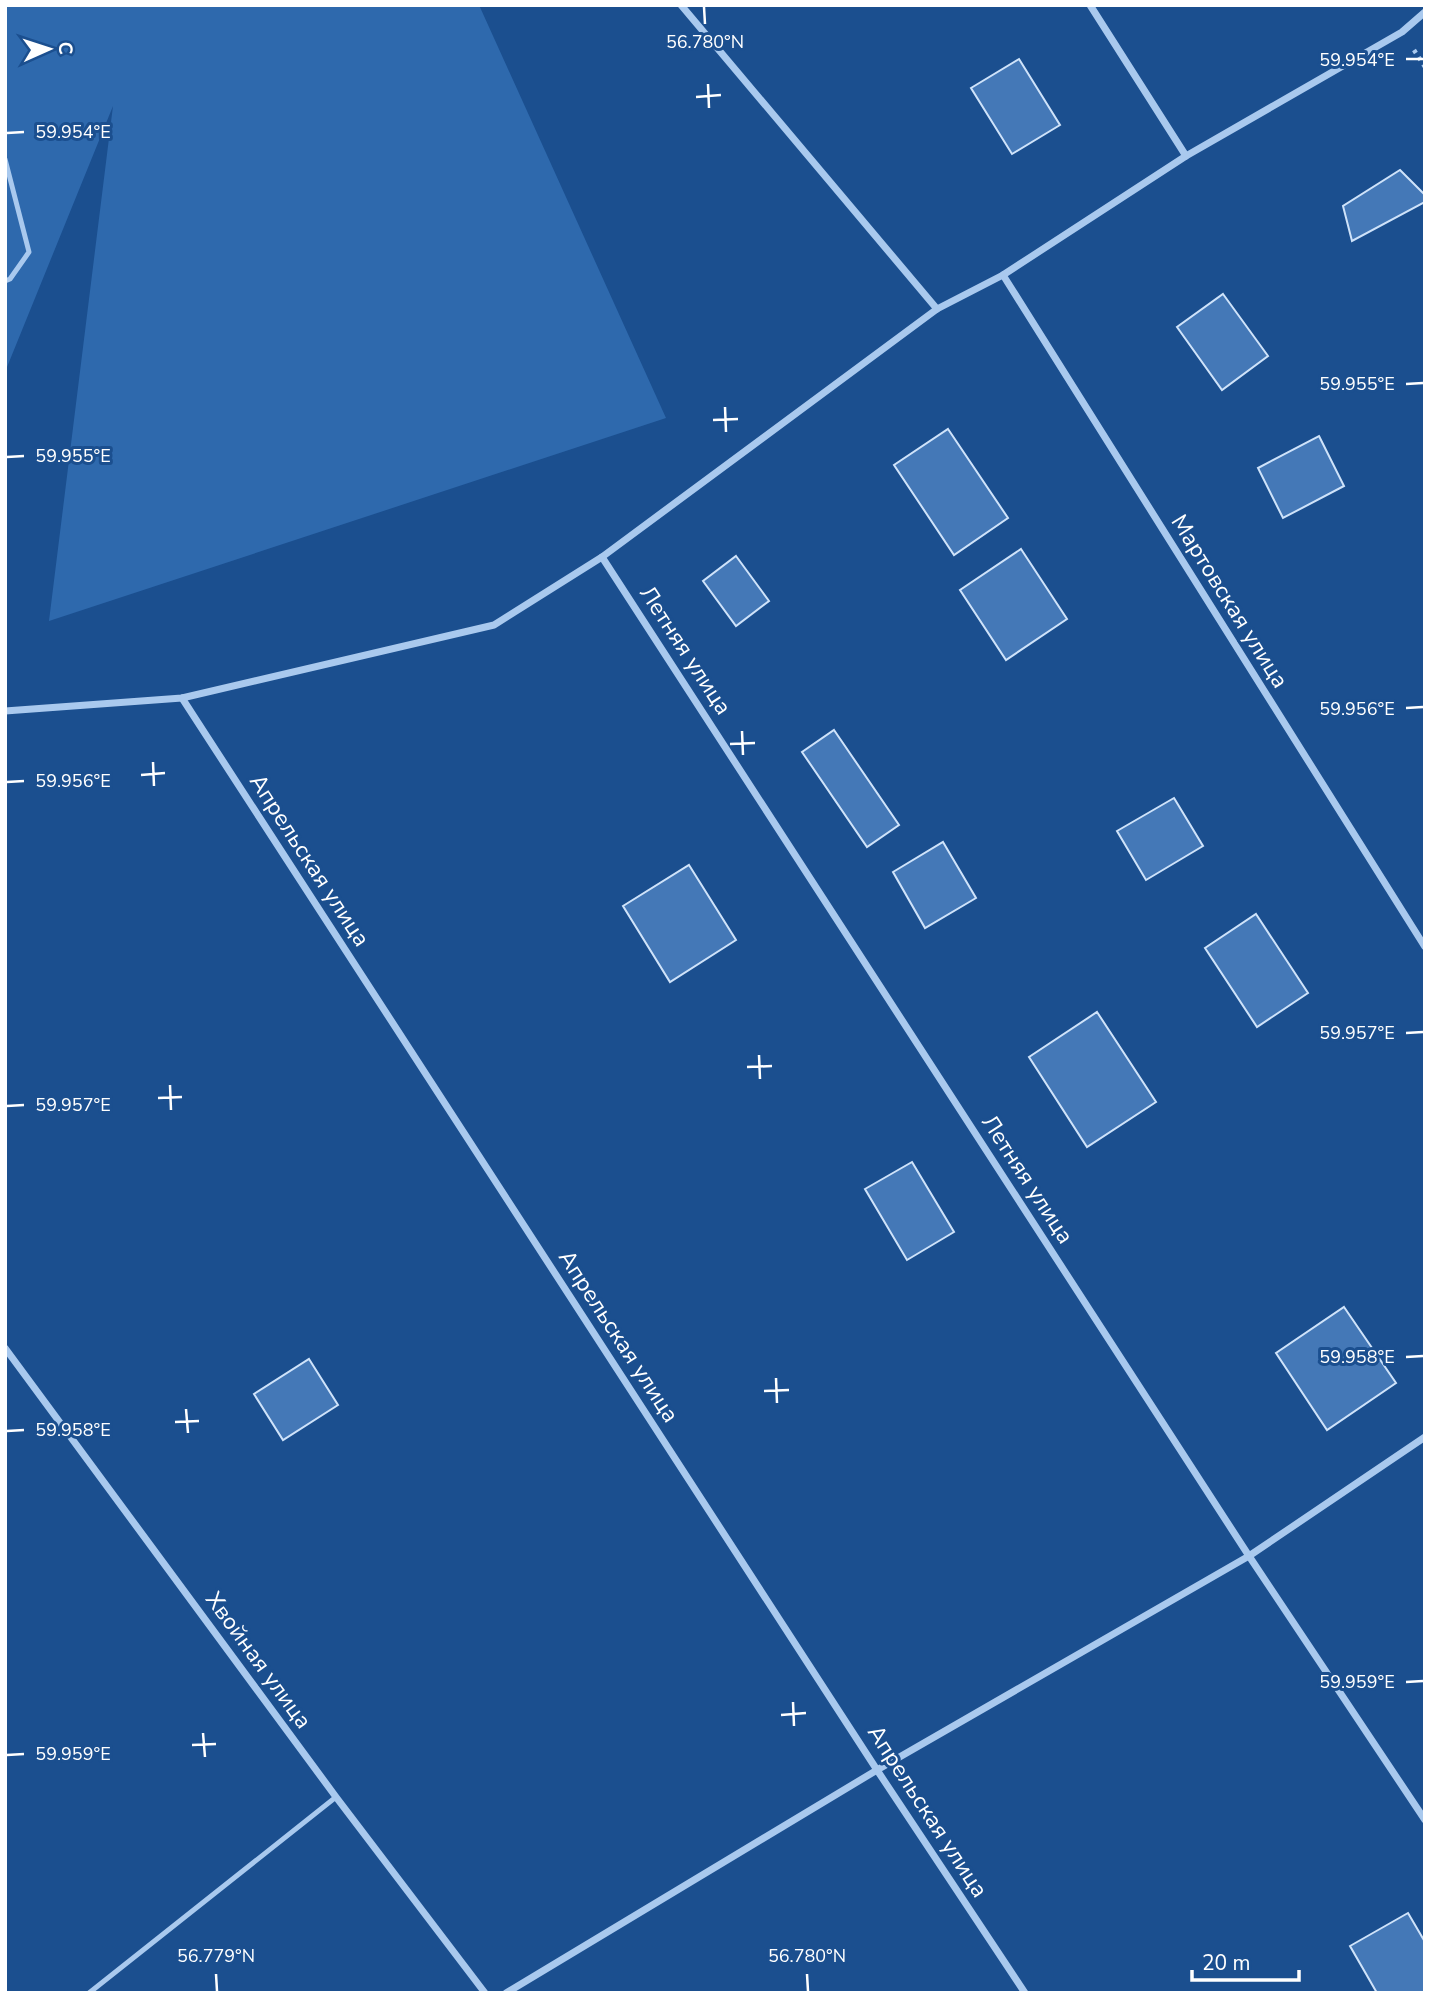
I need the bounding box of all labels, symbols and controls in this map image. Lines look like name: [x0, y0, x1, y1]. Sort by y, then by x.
north arrow: [14, 14, 84, 84]
text: 56.780°N: [666, 30, 744, 54]
text: С: [52, 41, 78, 55]
text: 59.954°E: [1319, 48, 1395, 72]
text: 59.954°E: [35, 120, 111, 144]
text: 59.955°E: [1319, 372, 1395, 396]
text: 59.955°E: [35, 444, 111, 468]
street label: Мартовская улица: [1164, 509, 1296, 694]
street label: Летняя улица: [632, 580, 739, 721]
text: 59.956°E: [1319, 697, 1395, 721]
street label: Апрельская улица: [242, 768, 377, 952]
text: 59.956°E: [35, 769, 111, 793]
text: 59.957°E: [1319, 1021, 1395, 1045]
text: 59.957°E: [35, 1093, 111, 1117]
street label: Летняя улица: [974, 1109, 1081, 1250]
street label: Апрельская улица: [551, 1244, 686, 1428]
text: 59.958°E: [1319, 1345, 1395, 1369]
text: 59.958°E: [35, 1418, 111, 1442]
street label: Хвойная улица: [198, 1586, 319, 1735]
text: 59.959°E: [1319, 1670, 1395, 1694]
street label: Апрельская улица: [860, 1719, 995, 1903]
text: 59.959°E: [35, 1742, 111, 1766]
scale bar: [1192, 1938, 1299, 1982]
text: 56.779°N: [177, 1944, 255, 1968]
text: 56.780°N: [768, 1944, 846, 1968]
text: 20 m: [1202, 1949, 1251, 1977]

